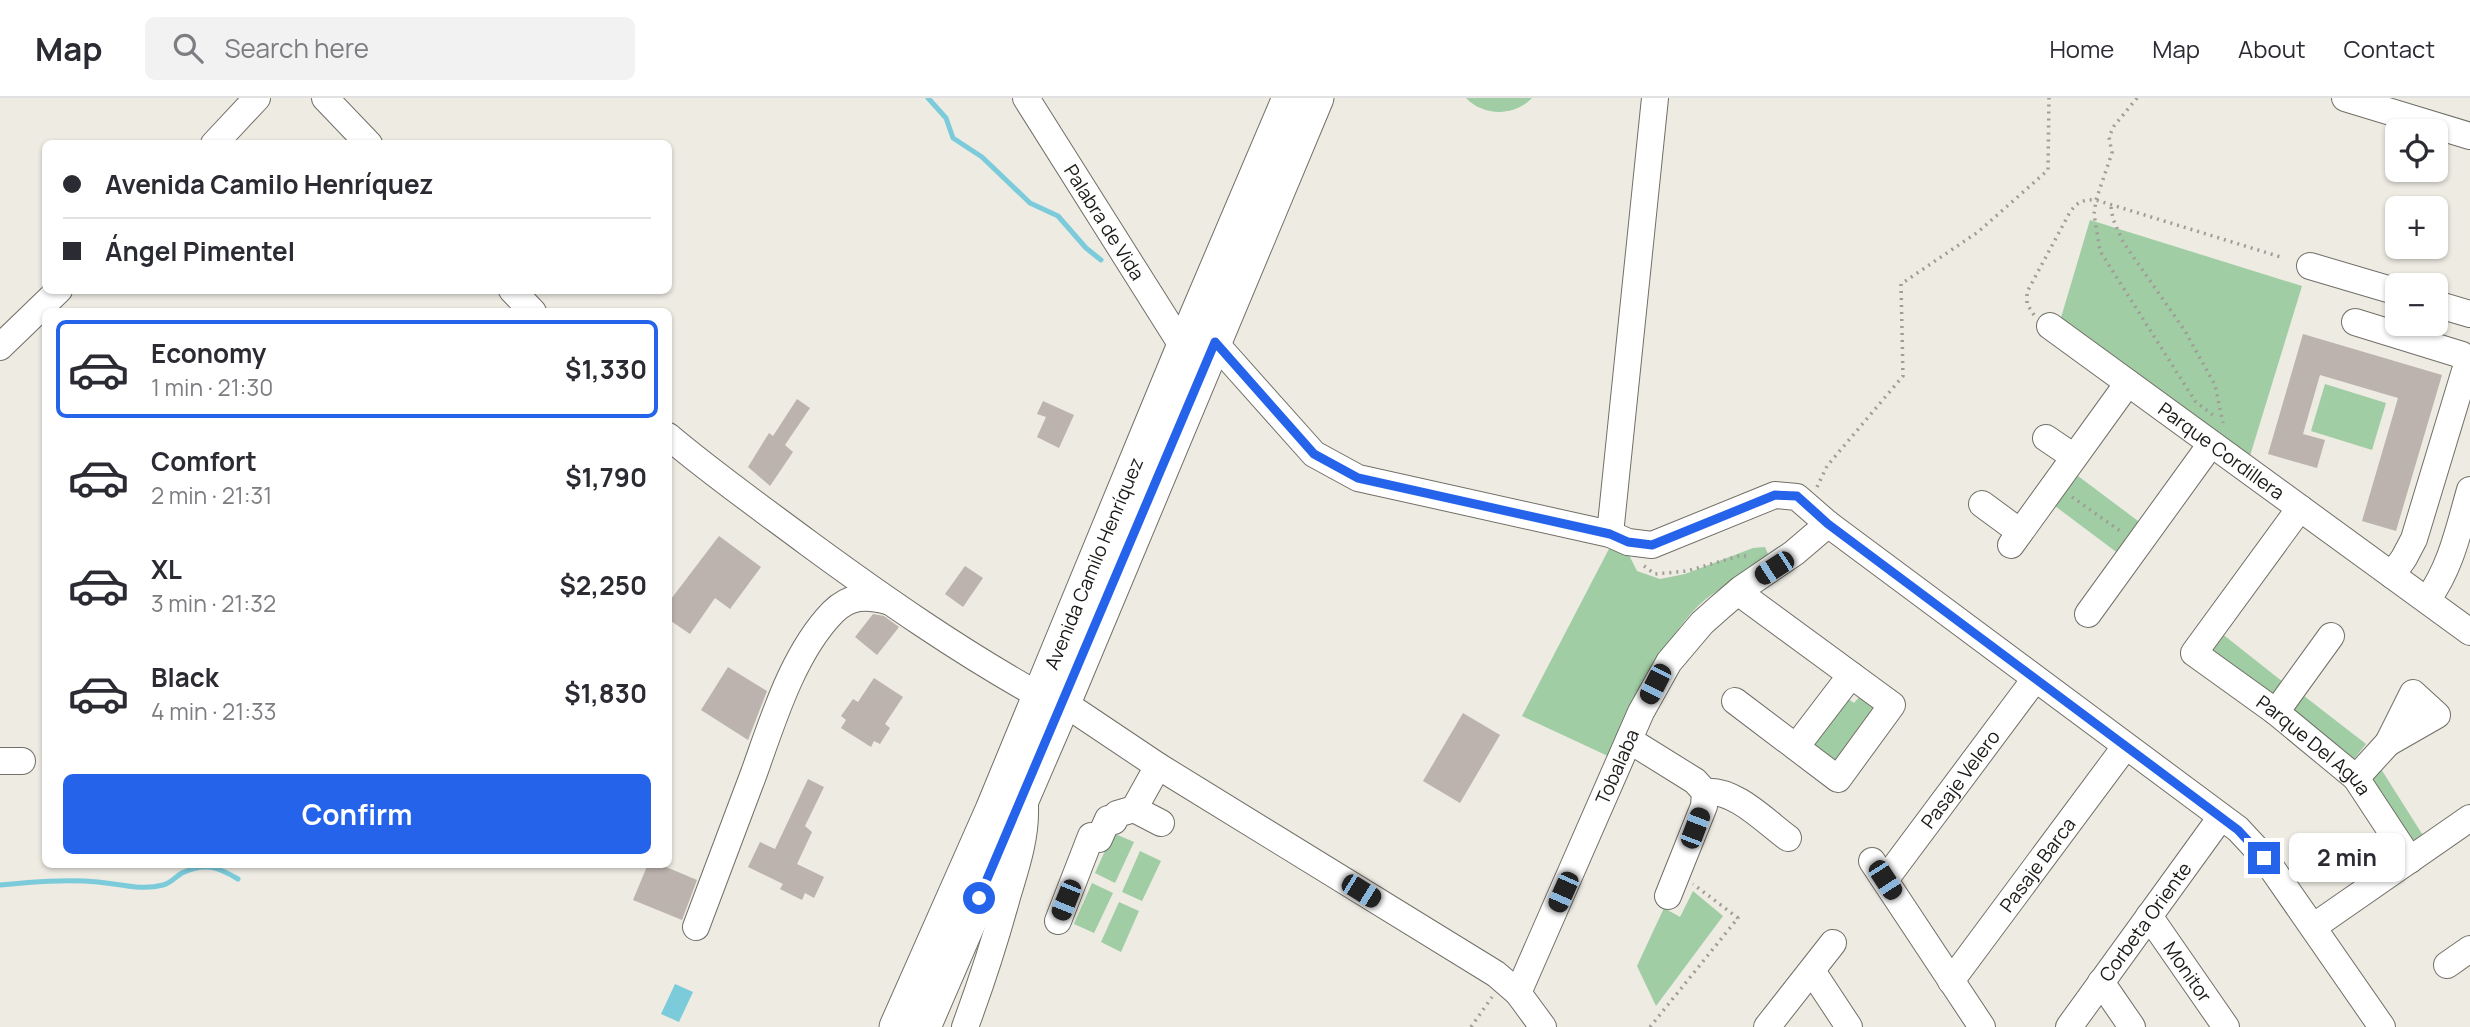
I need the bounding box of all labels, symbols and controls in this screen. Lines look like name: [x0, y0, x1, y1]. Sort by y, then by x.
search box: [145, 17, 635, 80]
text: Map: [35, 26, 103, 71]
icon: search: [169, 29, 207, 67]
text: Search here: [225, 30, 369, 66]
text: Home: [2049, 32, 2114, 65]
text: Map: [2152, 32, 2200, 65]
text: About: [2238, 32, 2306, 65]
text: Contact: [2344, 32, 2435, 65]
map controls: [2385, 119, 2448, 336]
button: locate: [2385, 119, 2448, 182]
street label: Palabra de Vida: [1058, 159, 1151, 285]
text: Avenida Camilo Henríquez: [105, 166, 433, 202]
button: +: [2385, 196, 2448, 259]
text: Ángel Pimentel: [105, 233, 295, 269]
button: −: [2385, 273, 2448, 336]
text: Economy: [151, 335, 266, 371]
icon: car: [67, 338, 130, 401]
text: $1,330: [565, 351, 647, 387]
text: 1 min · 21:30: [151, 371, 273, 403]
street label: Parque Cordillera: [2153, 396, 2290, 506]
text: Comfort: [151, 443, 257, 479]
icon: car: [67, 446, 130, 509]
street label: Avenida Camilo Henríquez: [1038, 453, 1149, 673]
text: $1,790: [565, 459, 647, 495]
text: 2 min · 21:31: [151, 479, 272, 511]
car: [1751, 548, 1798, 588]
text: XL: [151, 551, 182, 587]
icon: car: [67, 554, 130, 617]
text: $2,250: [559, 567, 647, 603]
text: 3 min · 21:32: [151, 587, 276, 619]
text: Black: [151, 659, 219, 695]
car: [1637, 661, 1674, 707]
icon: car: [67, 662, 130, 725]
text: $1,830: [564, 675, 647, 711]
street label: Parque Del Agua: [2251, 689, 2377, 800]
text: 4 min · 21:33: [151, 695, 277, 727]
street label: Pasaje Velero: [1915, 724, 2006, 834]
street label: Tobalaba: [1589, 725, 1645, 808]
button: Confirm: [63, 774, 651, 854]
car: [1678, 805, 1713, 851]
street label: Pasaje Barca: [1994, 812, 2081, 917]
callout: 2 min: [2288, 834, 2404, 882]
text: 2 min: [2317, 841, 2377, 873]
route end: [2248, 842, 2280, 874]
car: [1865, 857, 1906, 903]
street label: Corbeta Oriente: [2093, 857, 2197, 987]
car: [1545, 869, 1582, 915]
car: [1338, 871, 1385, 911]
car: [1049, 877, 1084, 923]
route start: [963, 882, 995, 914]
street label: Monitor: [2158, 936, 2218, 1007]

